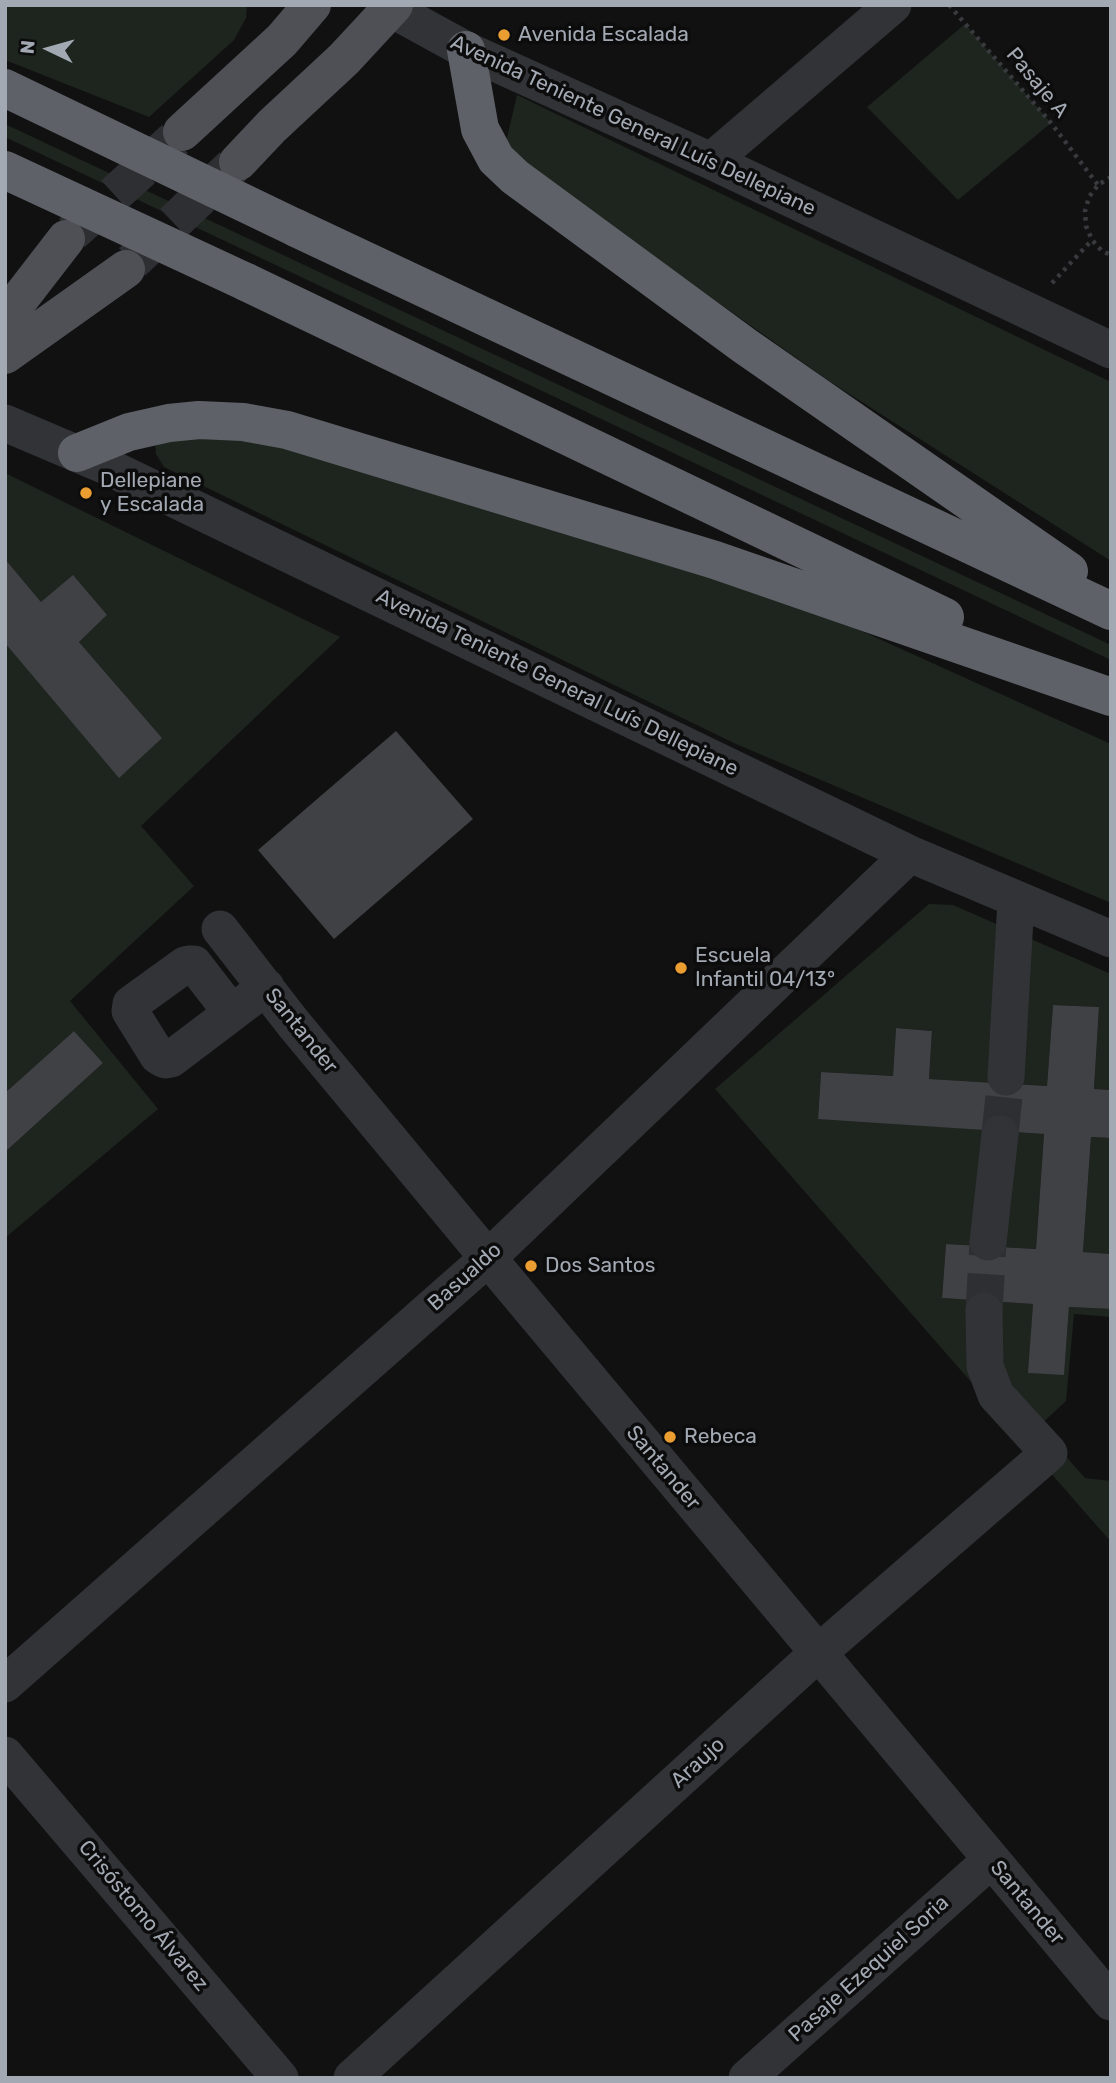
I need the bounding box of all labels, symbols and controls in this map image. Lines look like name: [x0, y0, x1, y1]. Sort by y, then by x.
north arrow: [14, 14, 84, 84]
place label: Avenida Escalada: [518, 22, 689, 48]
marker: Avenida Escalada: [496, 27, 512, 43]
street label: Avenida Teniente General Luís Dellepiane: [447, 30, 819, 222]
text: N: [16, 39, 40, 55]
street label: Pasaje A: [1000, 43, 1074, 123]
place label: Dellepiane y Escalada: [100, 468, 204, 518]
marker: Dellepiane y Escalada: [78, 485, 94, 501]
street label: Avenida Teniente General Luís Dellepiane: [372, 584, 742, 782]
place label: Escuela Infantil 04/13°: [695, 943, 835, 993]
marker: Escuela Infantil 04/13°: [673, 960, 689, 976]
street label: Santander: [259, 983, 343, 1079]
street label: Basualdo: [423, 1237, 507, 1317]
place label: Dos Santos: [545, 1253, 656, 1279]
marker: Dos Santos: [523, 1258, 539, 1274]
street label: Santander: [621, 1421, 705, 1515]
place label: Rebeca: [684, 1424, 757, 1450]
marker: Rebeca: [662, 1429, 678, 1445]
street label: Araujo: [666, 1732, 730, 1794]
street label: Crisóstomo Álvarez: [73, 1836, 213, 1996]
street label: Santander: [985, 1856, 1069, 1950]
street label: Pasaje Ezequiel Soria: [784, 1890, 954, 2048]

